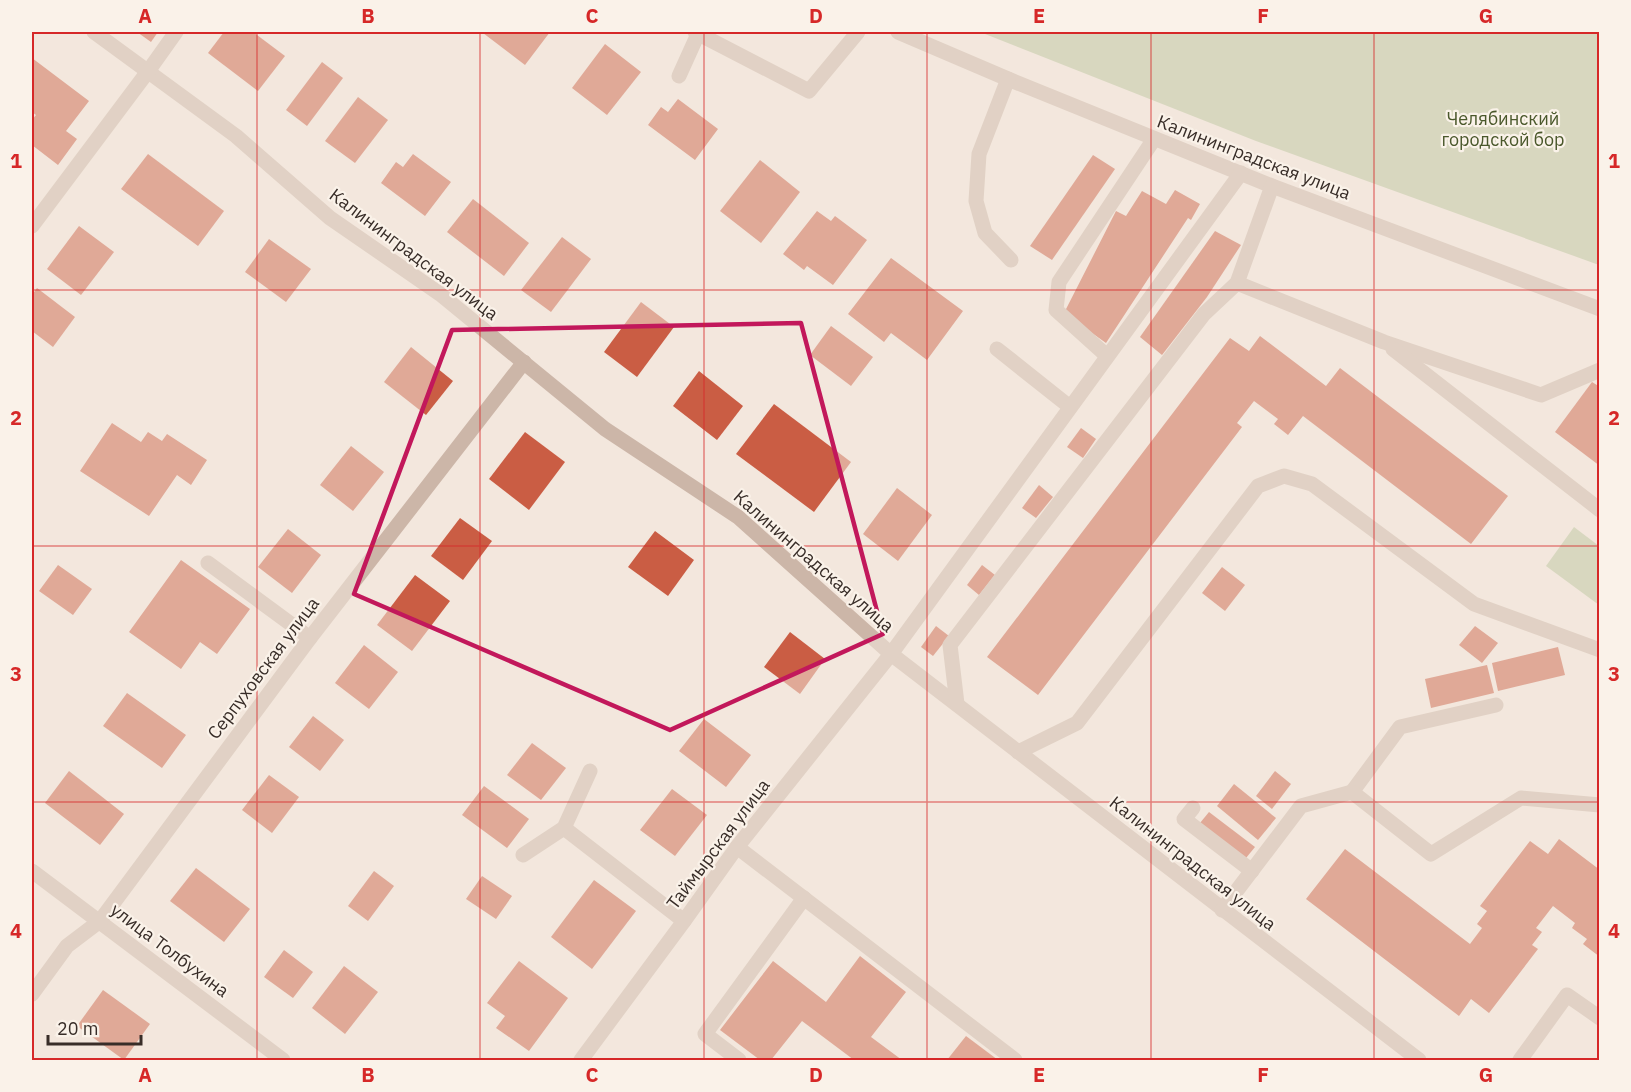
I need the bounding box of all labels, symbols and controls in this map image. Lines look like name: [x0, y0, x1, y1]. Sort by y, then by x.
text: A: [138, 2, 152, 29]
text: B: [361, 2, 375, 29]
text: C: [585, 2, 599, 29]
text: D: [809, 2, 823, 29]
text: E: [1033, 2, 1045, 29]
text: F: [1257, 2, 1269, 29]
text: G: [1479, 2, 1493, 29]
park label: Челябинский городской бор: [1441, 107, 1565, 151]
street label: Калининградская улица: [1154, 109, 1354, 205]
text: 1: [10, 147, 22, 174]
text: 1: [1608, 147, 1620, 174]
street label: Калининградская улица: [325, 183, 503, 325]
text: 2: [10, 404, 22, 431]
text: 2: [1608, 404, 1620, 431]
street label: Калининградская улица: [729, 485, 899, 637]
street label: Серпуховская улица: [202, 592, 324, 744]
text: 3: [10, 660, 22, 687]
text: 3: [1608, 660, 1620, 687]
street label: Таймырская улица: [661, 774, 775, 914]
street label: Калининградская улица: [1105, 791, 1281, 935]
street label: улица Толбухина: [106, 898, 234, 1002]
text: 4: [10, 917, 22, 944]
text: 4: [1608, 917, 1620, 944]
scale bar: [48, 1008, 141, 1046]
text: 20 m: [57, 1017, 99, 1040]
text: A: [138, 1061, 152, 1088]
text: B: [361, 1061, 375, 1088]
text: C: [585, 1061, 599, 1088]
text: D: [809, 1061, 823, 1088]
text: E: [1033, 1061, 1045, 1088]
text: F: [1257, 1061, 1269, 1088]
text: G: [1479, 1061, 1493, 1088]

